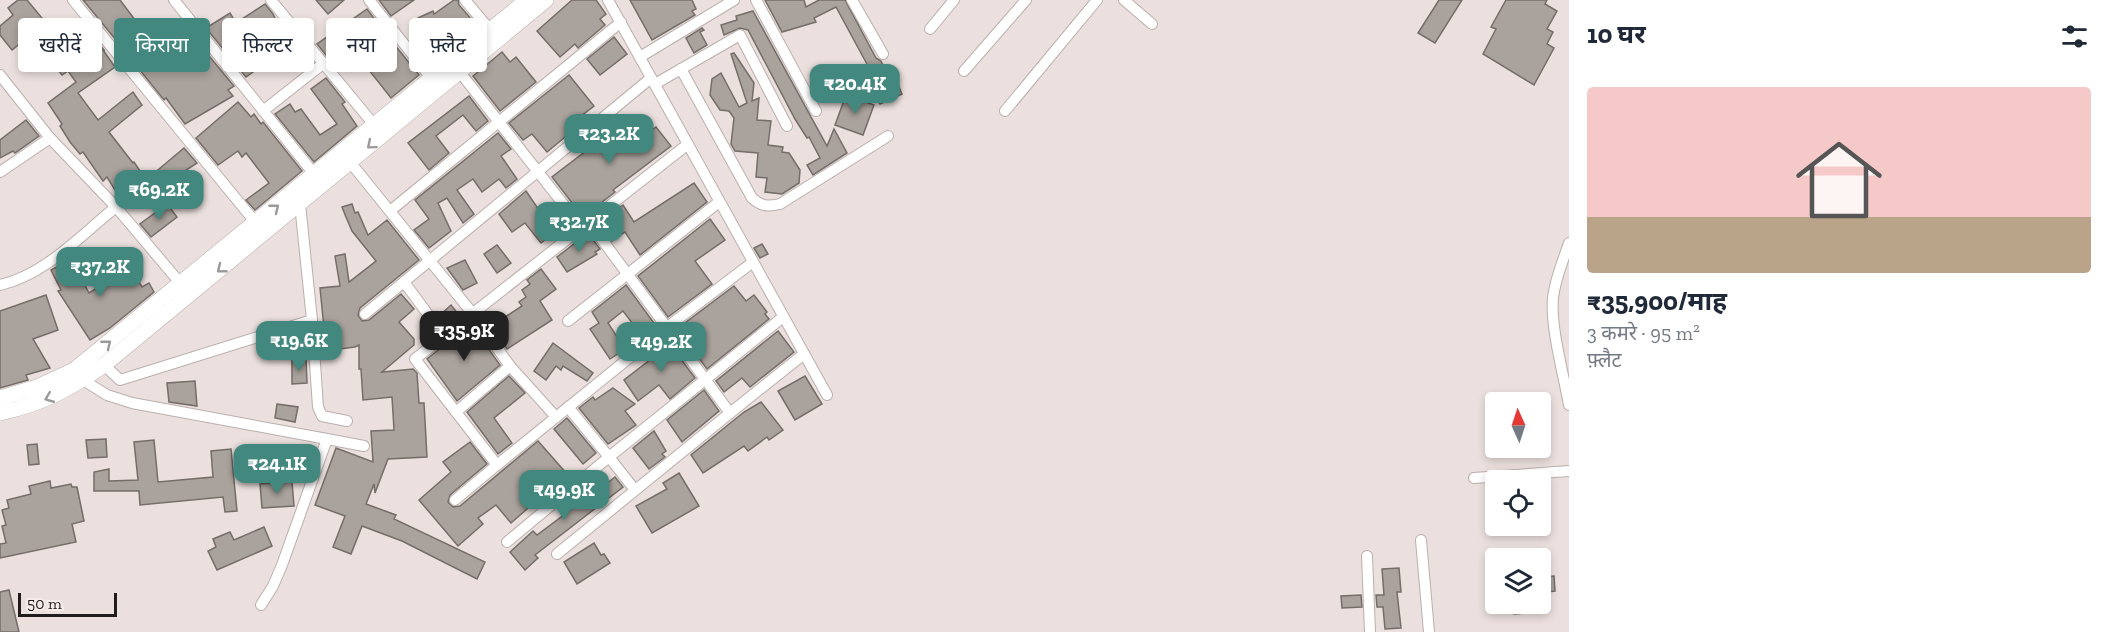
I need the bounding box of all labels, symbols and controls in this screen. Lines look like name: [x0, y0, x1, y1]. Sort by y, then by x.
chip: खरीदें: [18, 18, 102, 72]
chip: किराया: [114, 18, 210, 72]
chip: फ़िल्टर: [222, 18, 314, 72]
chip: नया: [326, 18, 397, 72]
chip: फ़्लैट: [409, 18, 487, 72]
text: 10 घर: [1587, 18, 1646, 50]
icon: filters: [2058, 20, 2091, 53]
pin: ₹20.4K: [806, 64, 904, 115]
text: ₹20.4K: [824, 71, 886, 95]
pin: ₹23.2K: [560, 114, 658, 165]
text: ₹23.2K: [579, 121, 639, 145]
icon: home: [1785, 126, 1893, 234]
one-way arrow: [367, 137, 378, 148]
pin: ₹69.2K: [110, 170, 208, 221]
text: ₹69.2K: [129, 177, 189, 201]
pin: ₹32.7K: [530, 202, 628, 253]
one-way arrow: [268, 204, 279, 215]
text: ₹32.7K: [549, 209, 609, 233]
pin: ₹37.2K: [51, 247, 149, 298]
text: ₹37.2K: [70, 254, 130, 278]
one-way arrow: [217, 262, 228, 273]
text: ₹35,900/माह: [1587, 285, 1727, 317]
pin: ₹35.9K: [415, 311, 513, 362]
text: ₹35.9K: [434, 318, 494, 342]
pin: ₹19.6K: [250, 321, 348, 372]
text: 3 कमरे · 95 m²: [1587, 321, 1700, 345]
pin: ₹49.2K: [612, 322, 710, 373]
text: ₹19.6K: [270, 328, 328, 352]
text: ₹49.2K: [630, 329, 692, 353]
one-way arrow: [100, 340, 111, 351]
text: फ़्लैट: [1587, 348, 1622, 372]
one-way arrow: [44, 391, 55, 403]
north arrow: [1485, 392, 1551, 458]
map controls: [1485, 392, 1551, 614]
pin: ₹24.1K: [228, 444, 326, 495]
text: ₹24.1K: [247, 451, 307, 475]
pin: ₹49.9K: [515, 470, 613, 521]
button: locate: [1485, 470, 1551, 536]
text: ₹49.9K: [533, 477, 595, 501]
button: layers: [1485, 548, 1551, 614]
scale bar: [18, 590, 117, 618]
text: 50 m: [27, 594, 62, 613]

